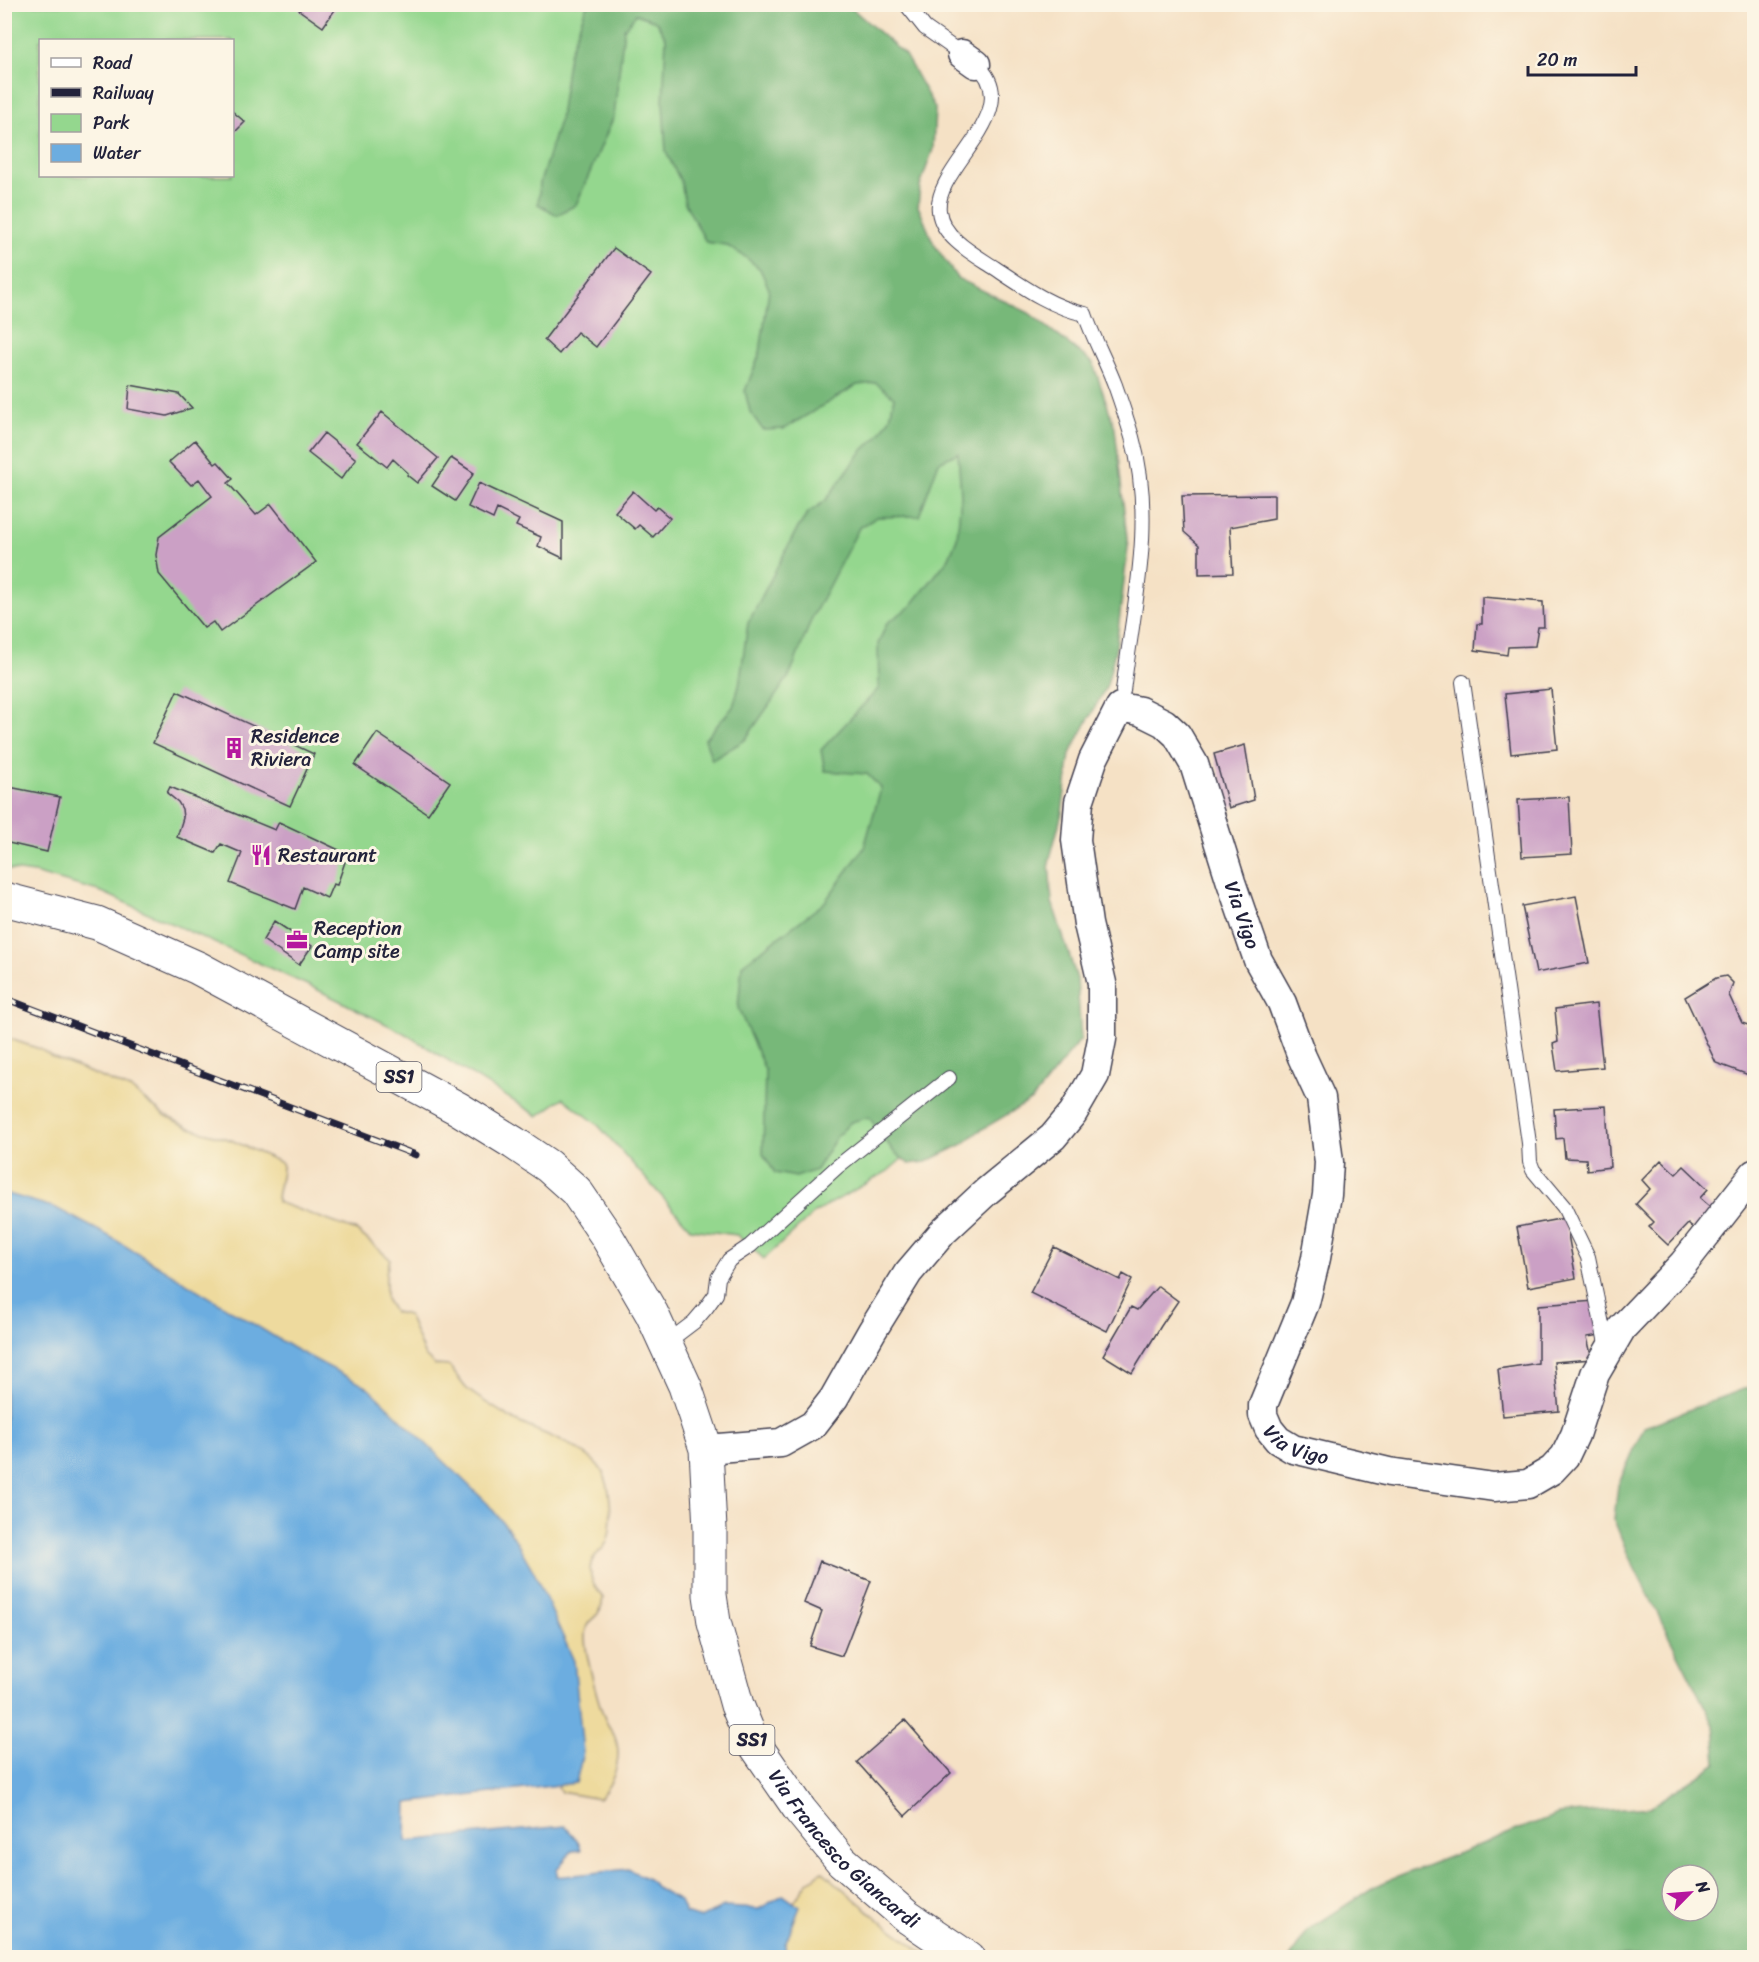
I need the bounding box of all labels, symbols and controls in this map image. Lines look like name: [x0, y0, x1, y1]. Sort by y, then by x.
legend: [39, 39, 234, 177]
scale bar: [1528, 39, 1636, 77]
text: 20 m: [1537, 44, 1577, 76]
text: Road: [93, 47, 133, 79]
text: Railway: [93, 77, 155, 109]
text: Park: [93, 107, 130, 139]
text: Water: [93, 137, 142, 169]
place label: Residence Riviera: [251, 719, 339, 777]
building icon: Residence Riviera: [222, 736, 246, 760]
place label: Restaurant: [278, 838, 377, 873]
restaurant icon: Restaurant: [249, 843, 273, 867]
street label: Via Vigo: [1214, 876, 1270, 954]
place label: Reception Camp site: [314, 911, 402, 969]
office icon: Reception Camp site: [285, 928, 309, 952]
road number: SS1: [376, 1062, 422, 1092]
street label: Via Vigo: [1254, 1416, 1332, 1474]
road number: SS1: [730, 1725, 774, 1755]
street label: Via Francesco Giancardi: [759, 1762, 927, 1938]
north arrow: [1660, 1863, 1720, 1923]
text: N: [1687, 1875, 1719, 1899]

